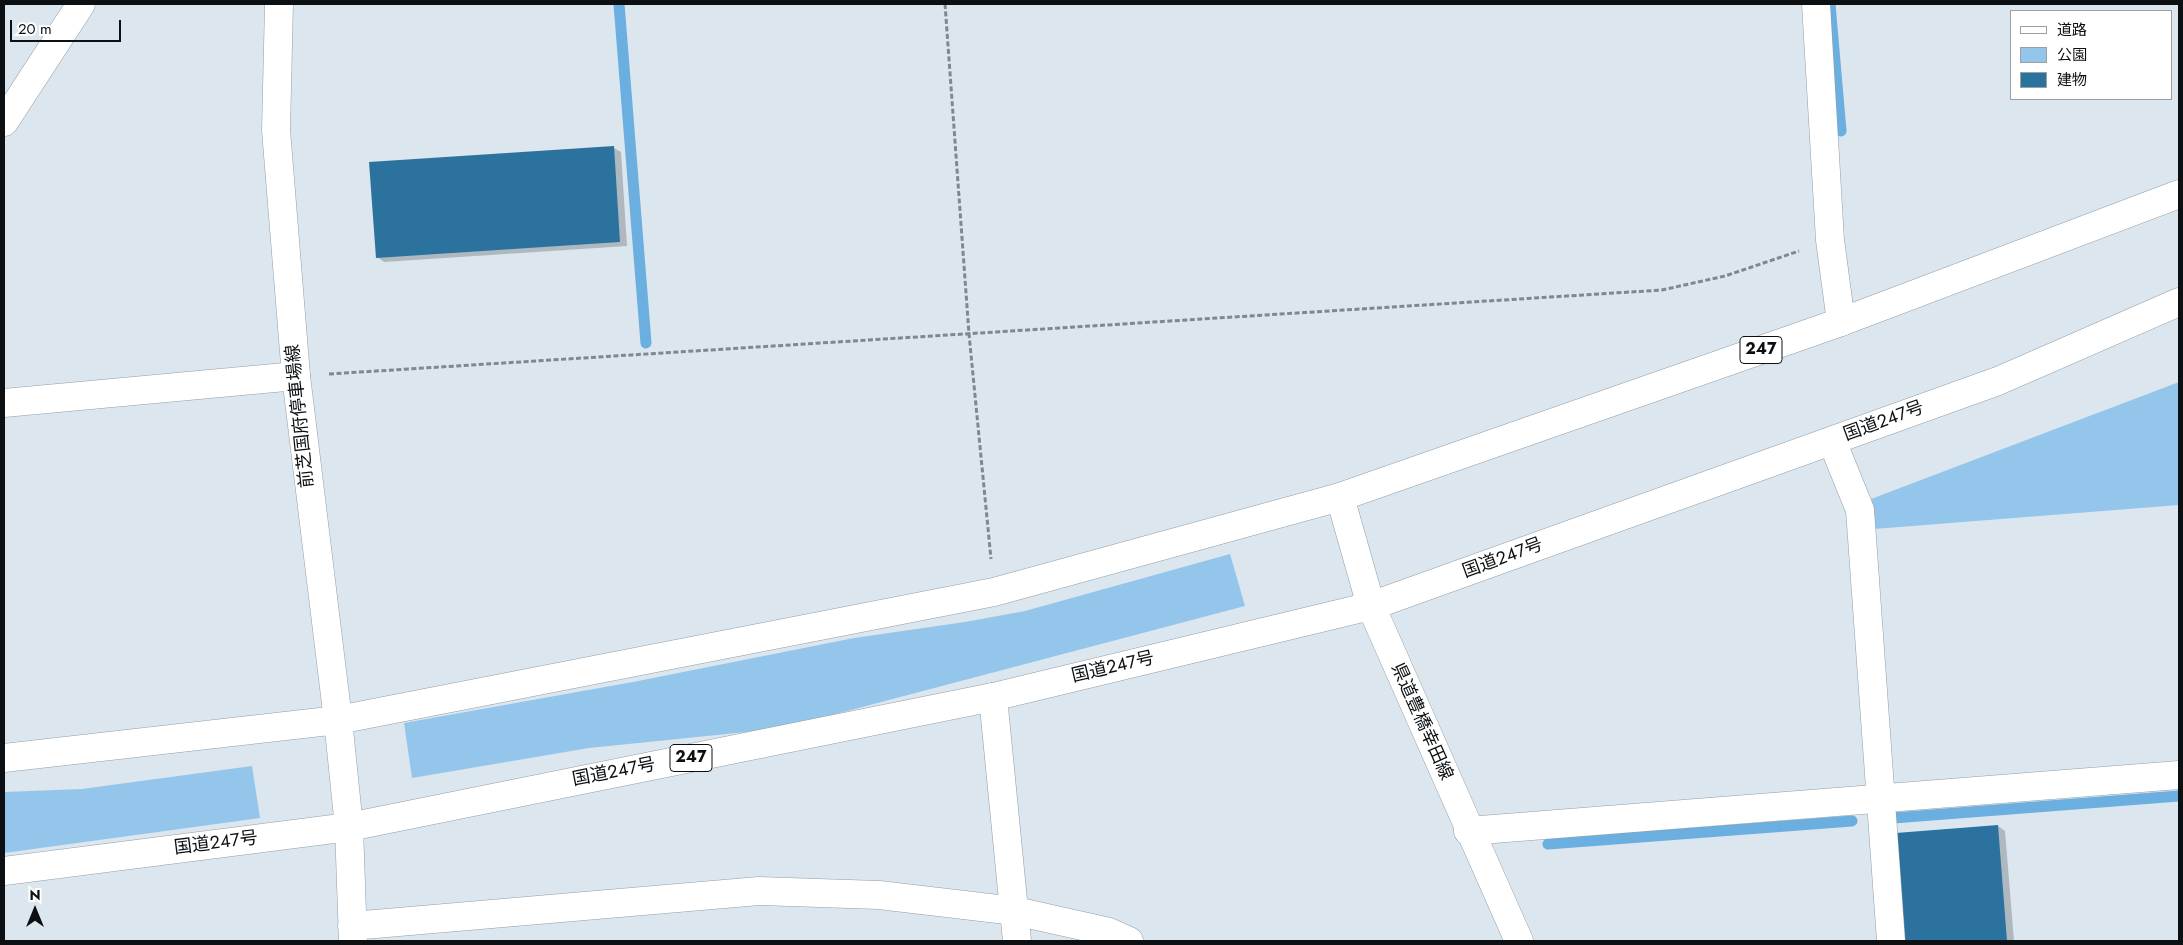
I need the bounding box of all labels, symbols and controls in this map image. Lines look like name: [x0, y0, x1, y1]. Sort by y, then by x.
scale bar: [12, 10, 124, 42]
legend: [2010, 10, 2173, 100]
text: 20 m: [18, 18, 52, 40]
text: 道路: [2057, 19, 2087, 41]
text: 公園: [2057, 44, 2087, 66]
text: 建物: [2057, 69, 2087, 91]
road number: 247: [1740, 336, 1782, 364]
street label: 前芝国府停車場線: [283, 343, 319, 489]
street label: 国道247号: [1841, 397, 1927, 447]
street label: 国道247号: [1460, 534, 1546, 584]
street label: 国道247号: [1070, 648, 1156, 688]
street label: 県道豊橋幸田線: [1386, 660, 1456, 784]
road number: 247: [670, 744, 712, 771]
street label: 国道247号: [571, 754, 657, 792]
street label: 国道247号: [173, 828, 259, 860]
north arrow: [10, 885, 60, 935]
text: N: [29, 885, 41, 905]

